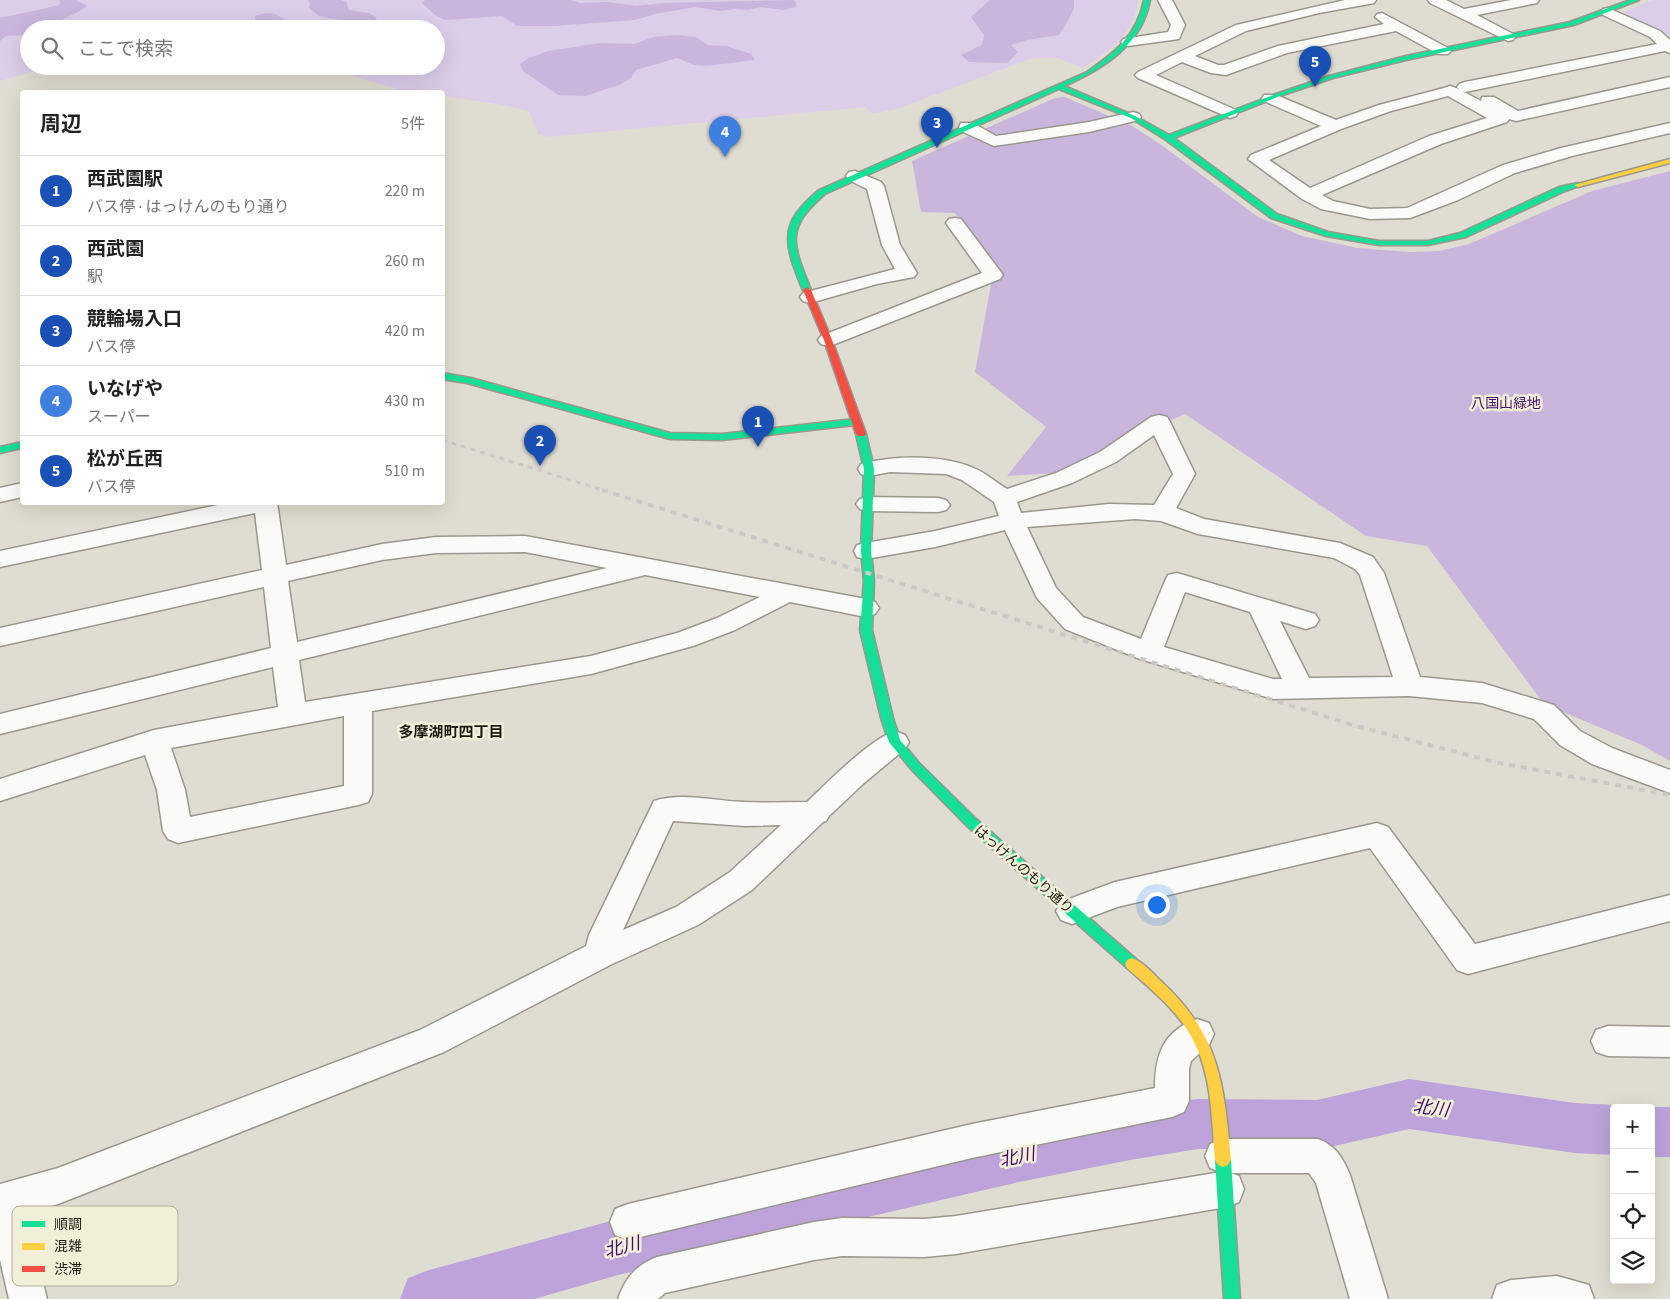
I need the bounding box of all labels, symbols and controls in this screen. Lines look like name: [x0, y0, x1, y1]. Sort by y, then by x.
search box: [20, 20, 445, 75]
icon: search: [38, 34, 66, 62]
text: ここで検索: [78, 36, 173, 63]
pin: 5: [1299, 46, 1331, 87]
pin: 3: [921, 107, 953, 148]
text: 周辺: [40, 109, 82, 139]
text: 5件: [401, 113, 425, 135]
pin: 4: [709, 116, 741, 157]
text: 西武園駅: [87, 166, 163, 193]
text: 1: [52, 180, 60, 202]
text: 220 m: [385, 180, 425, 202]
text: バス停 · はっけんのもり通り: [87, 196, 289, 218]
text: 西武園: [87, 236, 144, 263]
text: 2: [52, 250, 60, 272]
text: 260 m: [385, 250, 425, 272]
text: 駅: [87, 266, 103, 288]
text: 競輪場入口: [87, 306, 182, 333]
text: 3: [52, 320, 60, 342]
text: 420 m: [385, 320, 425, 342]
text: バス停: [87, 336, 135, 358]
text: いなげや: [87, 376, 163, 403]
text: 4: [52, 390, 60, 412]
text: 430 m: [385, 390, 425, 412]
park label: 八国山緑地: [1471, 394, 1541, 414]
text: スーパー: [87, 406, 151, 428]
pin: 1: [742, 406, 774, 447]
pin: 2: [524, 425, 556, 466]
text: 松が丘西: [87, 446, 163, 473]
text: 5: [52, 460, 60, 482]
text: 510 m: [385, 460, 425, 482]
text: バス停: [87, 476, 135, 498]
district label: 多摩湖町四丁目: [398, 722, 504, 743]
street label: はっけんのもり通り: [969, 821, 1077, 919]
your location: [1144, 892, 1170, 918]
water label: 北川: [1412, 1094, 1452, 1123]
map controls: [1610, 1104, 1655, 1284]
button: +: [1610, 1104, 1655, 1149]
water label: 北川: [997, 1141, 1039, 1173]
button: −: [1610, 1149, 1655, 1194]
button: locate: [1610, 1194, 1655, 1239]
legend: [12, 1206, 178, 1286]
text: 順調: [54, 1215, 82, 1235]
water label: 北川: [602, 1231, 645, 1264]
text: 混雑: [54, 1237, 82, 1257]
button: layers: [1610, 1239, 1655, 1284]
text: 渋滞: [54, 1260, 82, 1280]

